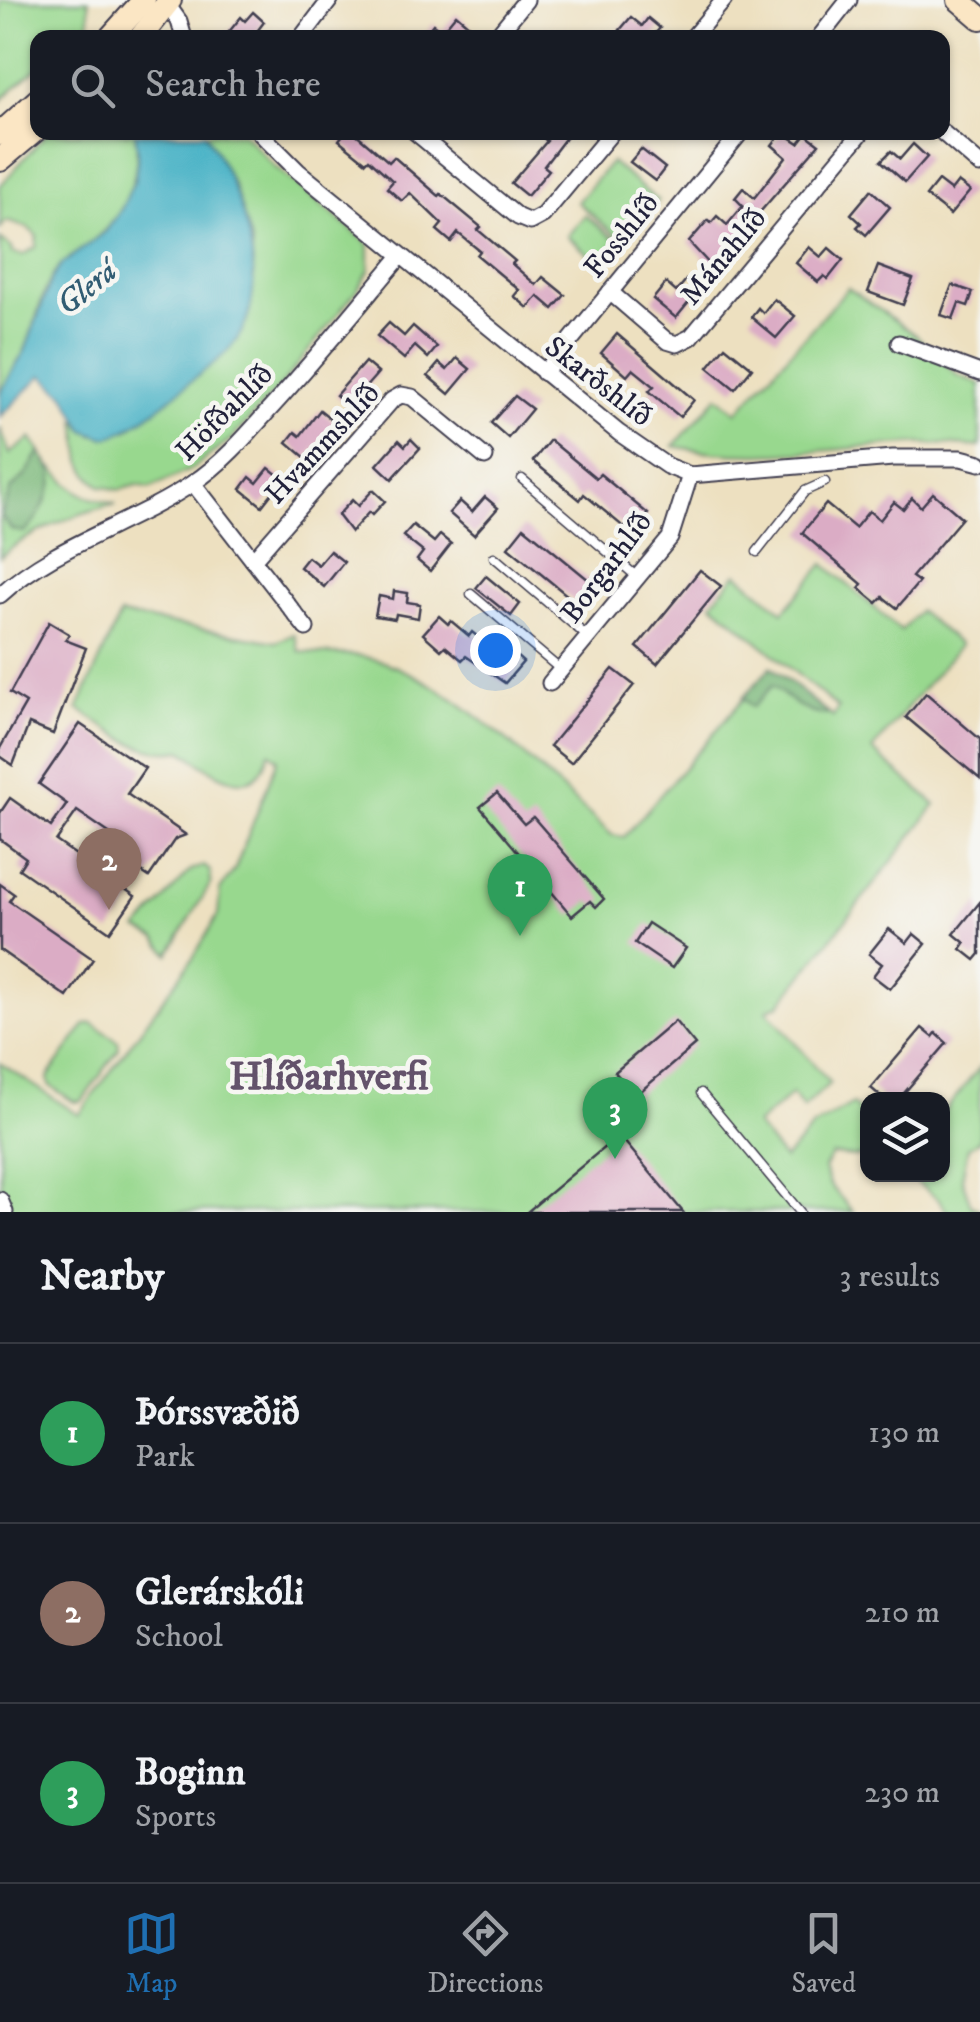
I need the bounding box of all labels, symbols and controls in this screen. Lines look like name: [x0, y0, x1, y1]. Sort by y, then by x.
search box: [30, 30, 950, 140]
icon: search: [65, 58, 120, 113]
text: Search here: [145, 61, 321, 109]
street label: Fosshlíð: [577, 186, 668, 286]
street label: Mánahlíð: [673, 201, 776, 313]
water label: Glerá: [49, 250, 128, 325]
street label: Skarðshlíð: [537, 329, 659, 436]
street label: Höfðahlíð: [168, 356, 282, 470]
street label: Hvammshlíð: [257, 375, 389, 513]
street label: Borgarhlíð: [553, 505, 661, 631]
your location: [470, 625, 521, 676]
pin: 2: [76, 828, 142, 910]
pin: 1: [488, 854, 552, 936]
district label: Hlíðarhverfi: [229, 1053, 429, 1103]
pin: 3: [582, 1076, 648, 1159]
map controls: [860, 1092, 950, 1182]
button: layers: [860, 1092, 950, 1182]
text: Nearby: [40, 1251, 164, 1303]
text: 3 results: [839, 1257, 940, 1297]
text: Þórssvæðið: [135, 1389, 300, 1437]
text: 1: [67, 1413, 78, 1453]
text: 130 m: [868, 1413, 940, 1453]
text: Park: [135, 1437, 195, 1477]
text: Glerárskóli: [135, 1569, 304, 1617]
text: 2: [65, 1593, 80, 1633]
text: 210 m: [865, 1593, 940, 1633]
text: School: [135, 1617, 223, 1657]
text: Boginn: [135, 1749, 246, 1797]
text: 3: [67, 1773, 78, 1813]
text: 230 m: [864, 1773, 940, 1813]
text: Sports: [135, 1797, 216, 1837]
tab: Map: [124, 1906, 179, 2001]
tab: Directions: [427, 1906, 543, 2001]
tab: Saved: [792, 1906, 856, 2001]

